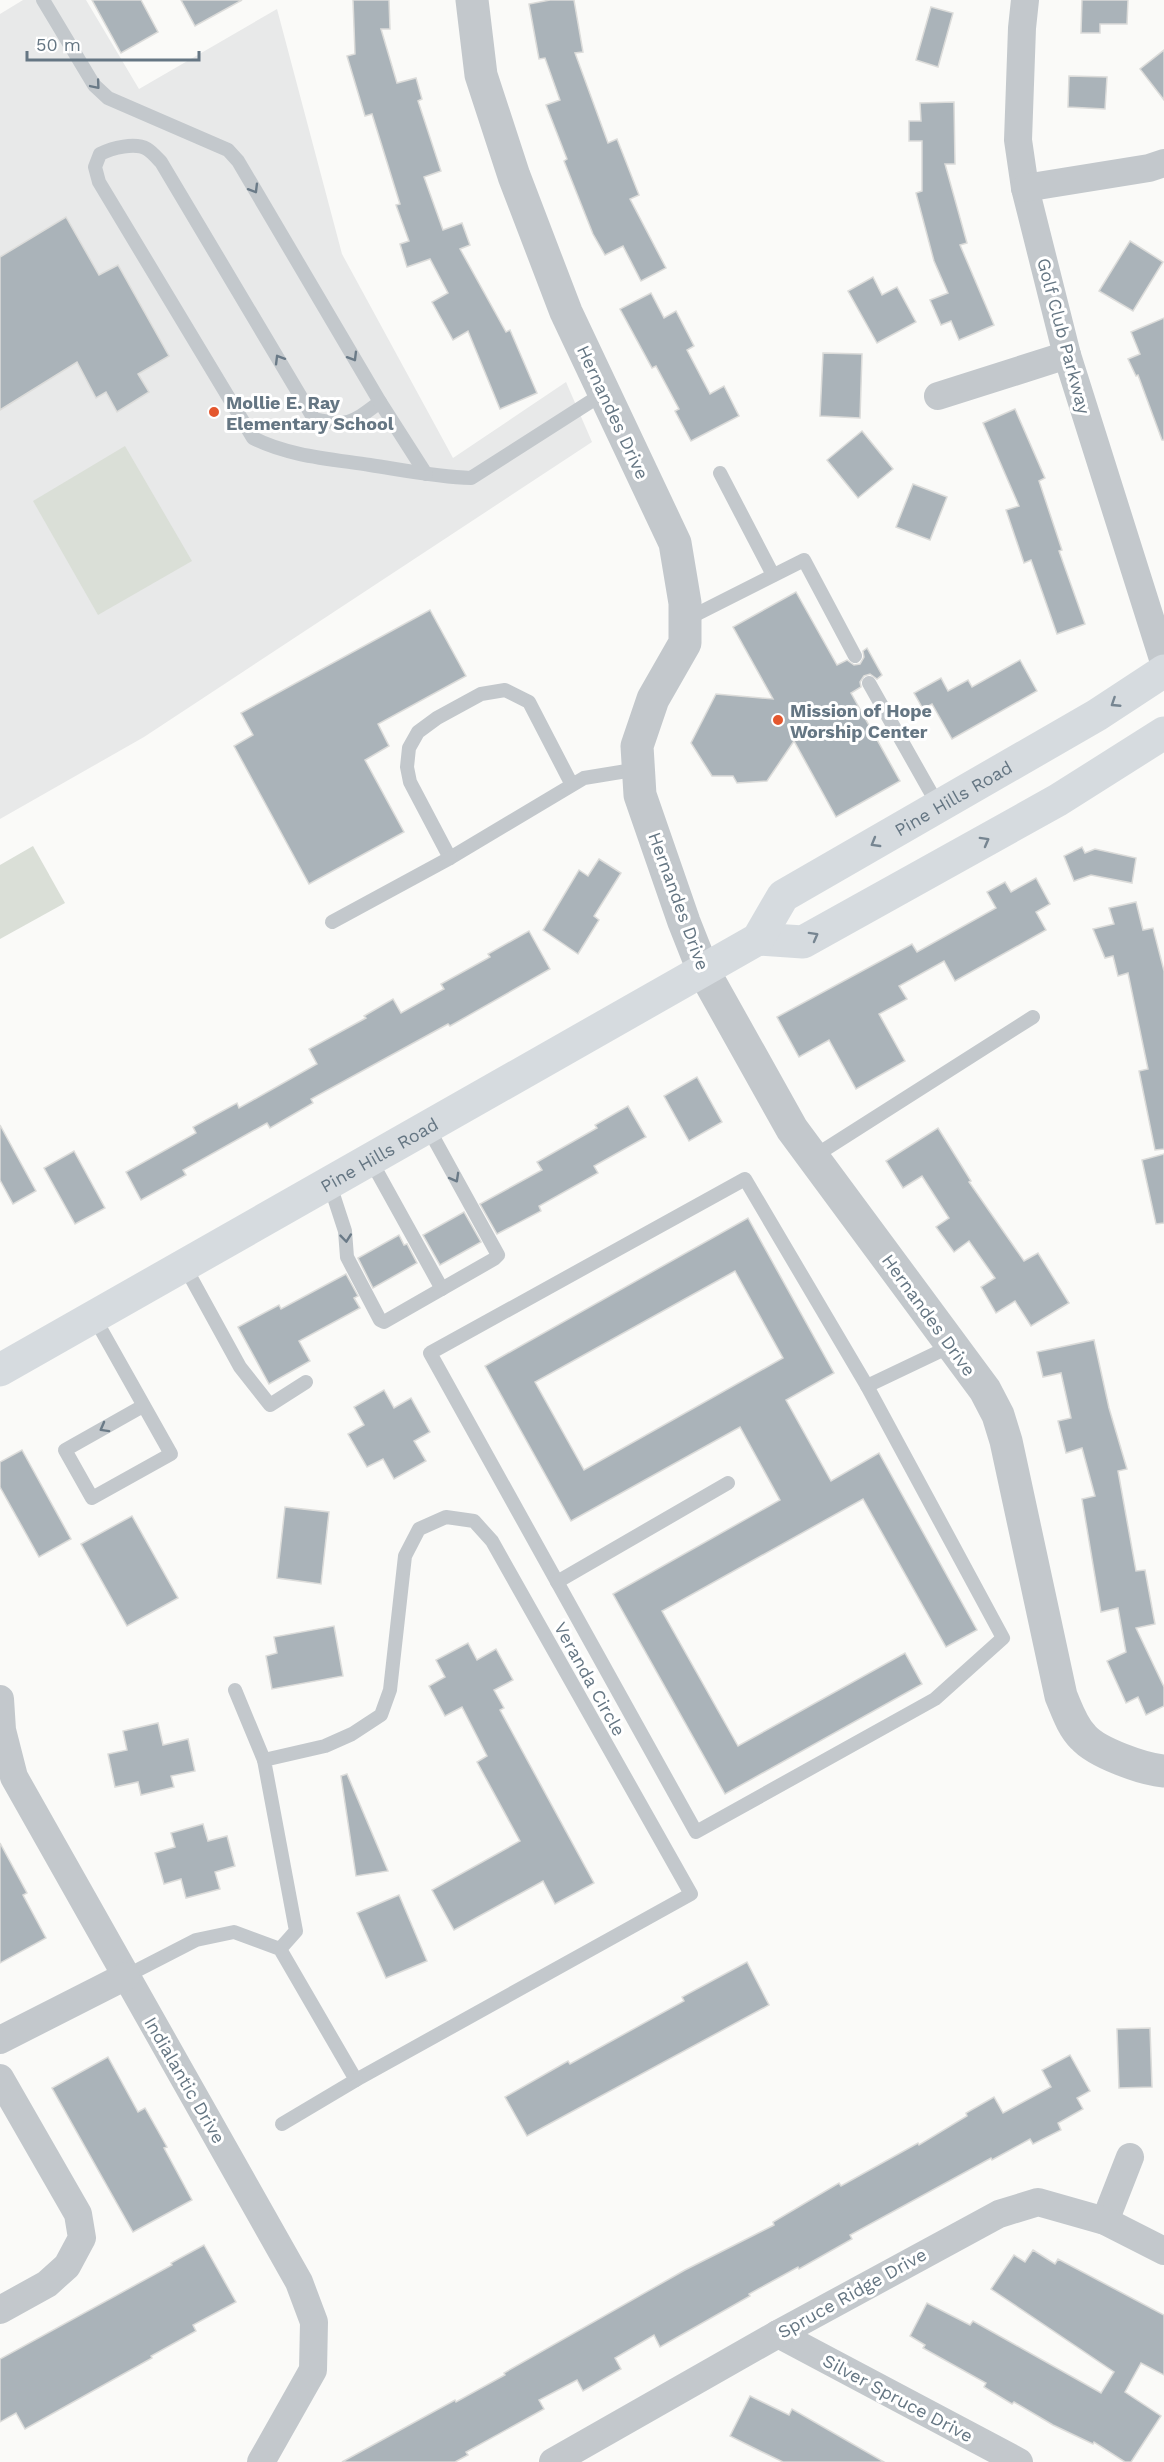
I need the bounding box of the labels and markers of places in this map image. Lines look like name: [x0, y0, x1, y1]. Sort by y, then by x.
place label: Mollie E. Ray Elementary School: [226, 392, 394, 434]
marker: Mollie E. Ray Elementary School: [207, 405, 221, 419]
place label: Mission of Hope Worship Center: [790, 700, 932, 742]
marker: Mission of Hope Worship Center: [771, 713, 785, 727]

